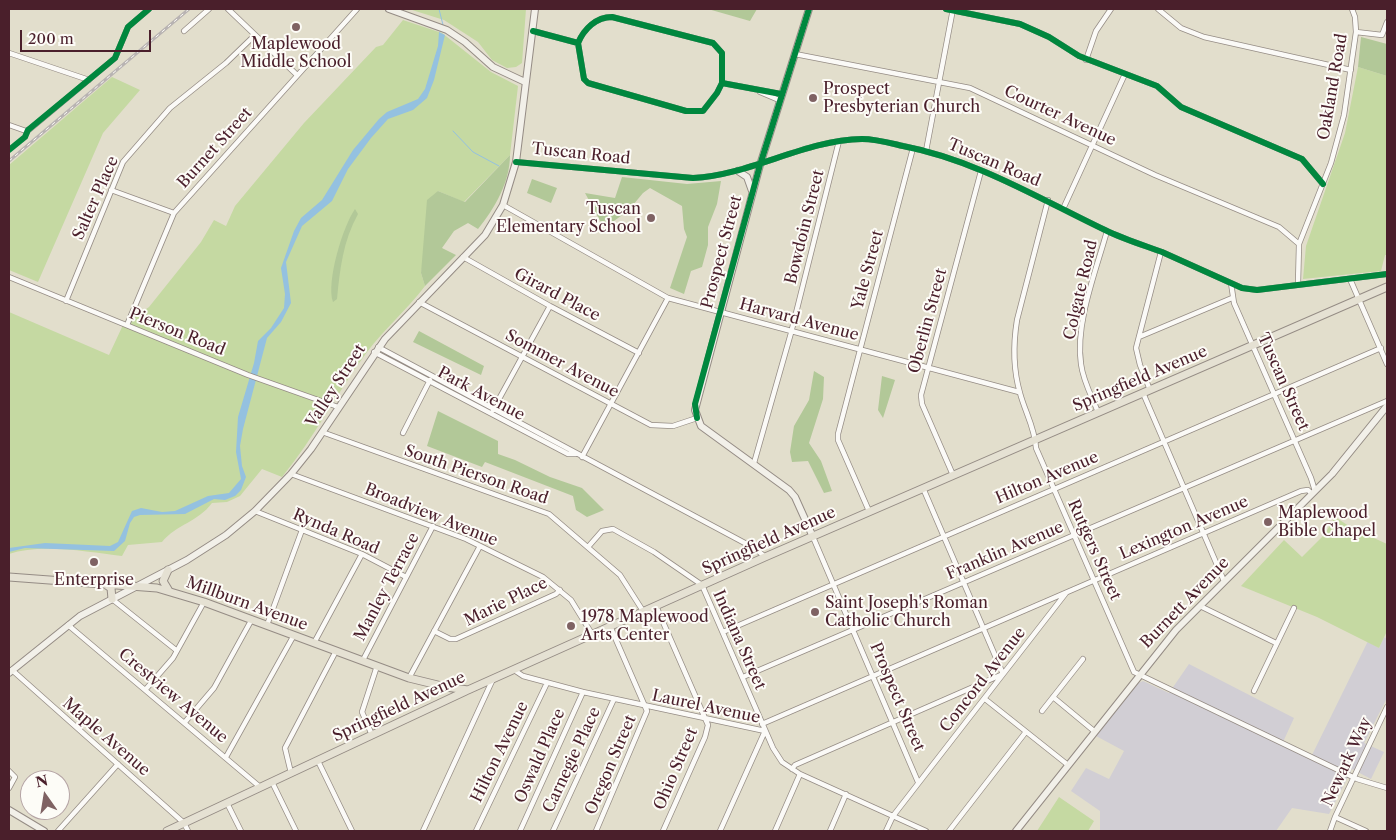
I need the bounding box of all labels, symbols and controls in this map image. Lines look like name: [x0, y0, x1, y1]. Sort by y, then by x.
scale bar: [22, 20, 154, 52]
marker: Maplewood Middle School: [290, 21, 302, 33]
text: 200 m: [28, 29, 74, 48]
street label: Oakland Road: [1314, 32, 1352, 142]
place label: Maplewood Middle School: [241, 34, 351, 72]
place label: Prospect Presbyterian Church: [823, 79, 980, 117]
street label: Courter Avenue: [1001, 82, 1119, 150]
marker: Prospect Presbyterian Church: [807, 92, 819, 104]
street label: Burnet Street: [174, 104, 256, 192]
street label: Tuscan Road: [945, 135, 1043, 191]
street label: Tuscan Road: [531, 139, 631, 169]
street label: Salter Place: [69, 153, 123, 243]
street label: Bowdoin Street: [781, 168, 829, 286]
street label: Prospect Street: [698, 193, 746, 311]
place label: Tuscan Elementary School: [496, 199, 641, 237]
marker: Tuscan Elementary School: [645, 212, 657, 224]
street label: Yale Street: [848, 228, 888, 312]
street label: Colgate Road: [1060, 238, 1102, 342]
street label: Girard Place: [511, 264, 603, 326]
street label: Oberlin Street: [905, 266, 951, 376]
street label: Harvard Avenue: [737, 295, 861, 345]
street label: Pierson Road: [126, 304, 228, 360]
street label: Sommer Avenue: [502, 326, 622, 402]
street label: Tuscan Street: [1253, 330, 1313, 434]
street label: Valley Street: [302, 341, 370, 431]
street label: Springfield Avenue: [1070, 342, 1210, 416]
street label: Park Avenue: [434, 363, 528, 425]
street label: South Pierson Road: [402, 441, 550, 509]
street label: Hilton Avenue: [993, 448, 1101, 508]
street label: Broadview Avenue: [362, 479, 500, 551]
street label: Lexington Avenue: [1117, 492, 1251, 564]
street label: Rutgers Street: [1063, 497, 1125, 603]
street label: Springfield Avenue: [699, 503, 839, 579]
place label: Maplewood Bible Chapel: [1278, 503, 1376, 541]
street label: Rynda Road: [290, 505, 382, 559]
marker: Maplewood Bible Chapel: [1262, 516, 1274, 528]
street label: Franklin Avenue: [943, 518, 1067, 584]
street label: Manley Terrace: [350, 530, 424, 644]
street label: Burnett Avenue: [1137, 553, 1233, 653]
marker: Enterprise: [88, 556, 100, 568]
place label: Enterprise: [54, 570, 134, 590]
street label: Millburn Avenue: [184, 573, 310, 635]
street label: Marie Place: [461, 574, 551, 630]
street label: Indiana Street: [708, 587, 770, 693]
place label: Saint Joseph's Roman Catholic Church: [825, 593, 988, 631]
marker: Saint Joseph's Roman Catholic Church: [809, 606, 821, 618]
place label: 1978 Maplewood Arts Center: [581, 607, 709, 645]
marker: 1978 Maplewood Arts Center: [565, 620, 577, 632]
street label: Concord Avenue: [936, 624, 1030, 736]
street label: Prospect Street: [865, 640, 929, 754]
street label: Crestview Avenue: [114, 645, 232, 747]
street label: Springfield Avenue: [330, 668, 468, 746]
street label: Laurel Avenue: [650, 686, 762, 728]
street label: Maple Avenue: [59, 694, 153, 780]
street label: Hilton Avenue: [467, 698, 533, 806]
street label: Carnegie Place: [539, 704, 605, 816]
street label: Oswald Place: [511, 706, 569, 806]
street label: Oregon Street: [581, 712, 641, 818]
street label: Newark Way: [1318, 714, 1376, 810]
street label: Ohio Street: [650, 725, 702, 813]
north arrow: [20, 770, 70, 820]
text: N: [34, 771, 50, 791]

